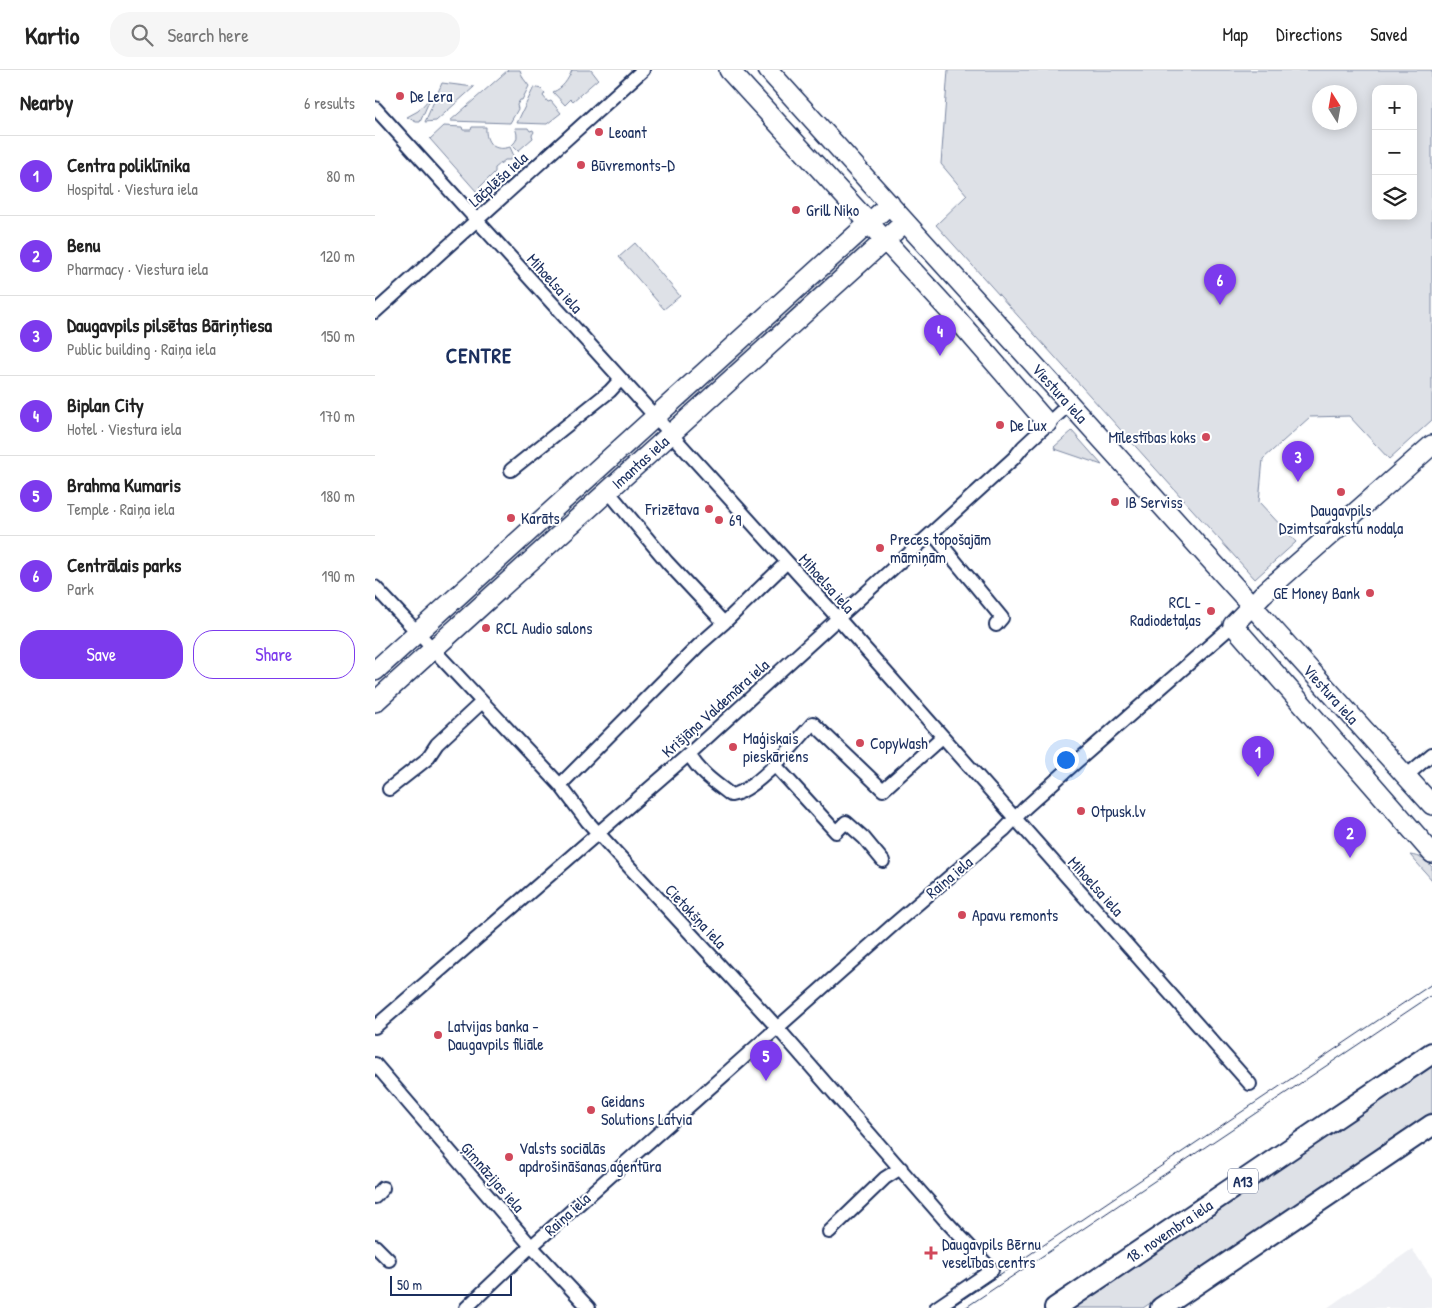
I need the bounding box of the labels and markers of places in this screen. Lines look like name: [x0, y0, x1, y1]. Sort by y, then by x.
place label: De Lera: [410, 85, 452, 107]
marker: De Lera: [394, 90, 406, 102]
place label: Leoant: [609, 121, 647, 143]
marker: Leoant: [593, 126, 605, 138]
place label: Būvremonts-D: [591, 154, 675, 176]
marker: Būvremonts-D: [575, 159, 587, 171]
place label: Grill Niko: [806, 199, 860, 221]
marker: Grill Niko: [790, 204, 802, 216]
pin: 6: [1204, 264, 1236, 305]
pin: 4: [924, 315, 956, 356]
place label: De Lux: [1010, 414, 1047, 436]
marker: De Lux: [994, 419, 1006, 431]
place label: Mīlestības koks: [1108, 426, 1196, 448]
marker: Mīlestības koks: [1200, 431, 1212, 443]
pin: 3: [1282, 441, 1314, 482]
marker: Daugavpils Dzimtsarakstu nodaļa: [1335, 486, 1347, 498]
place label: IB Serviss: [1125, 491, 1183, 513]
marker: IB Serviss: [1109, 496, 1121, 508]
place label: Frizētava: [645, 498, 699, 520]
place label: Daugavpils Dzimtsarakstu nodaļa: [1279, 499, 1403, 539]
marker: Frizētava: [703, 503, 715, 515]
place label: Karāts: [521, 507, 560, 529]
place label: 69: [729, 509, 741, 531]
marker: Karāts: [505, 512, 517, 524]
marker: 69: [713, 514, 725, 526]
place label: Preces topošajām māmiņām: [890, 528, 991, 568]
marker: Preces topošajām māmiņām: [874, 542, 886, 554]
place label: GE Money Bank: [1273, 582, 1360, 604]
marker: GE Money Bank: [1364, 587, 1376, 599]
place label: RCL - Radiodetaļas: [1130, 591, 1201, 631]
marker: RCL - Radiodetaļas: [1205, 605, 1217, 617]
place label: RCL Audio salons: [496, 617, 592, 639]
marker: RCL Audio salons: [480, 622, 492, 634]
place label: Maģiskais pieskāriens: [743, 727, 808, 767]
place label: CopyWash: [870, 732, 928, 754]
pin: 1: [1242, 736, 1274, 777]
marker: CopyWash: [854, 737, 866, 749]
marker: Maģiskais pieskāriens: [727, 741, 739, 753]
place label: Otpusk.lv: [1091, 800, 1146, 822]
marker: Otpusk.lv: [1075, 805, 1087, 817]
pin: 2: [1334, 817, 1366, 858]
place label: Apavu remonts: [972, 904, 1058, 926]
marker: Apavu remonts: [956, 909, 968, 921]
place label: Latvijas banka - Daugavpils filiāle: [448, 1015, 544, 1055]
marker: Latvijas banka - Daugavpils filiāle: [432, 1029, 444, 1041]
pin: 5: [750, 1040, 782, 1081]
place label: Geidans Solutions Latvia: [601, 1090, 692, 1130]
marker: Geidans Solutions Latvia: [585, 1104, 597, 1116]
place label: Valsts sociālās apdrošināšanas aģentūra: [519, 1137, 661, 1177]
marker: Valsts sociālās apdrošināšanas aģentūra: [503, 1151, 515, 1163]
place label: Daugavpils Bērnu veselības centrs: [942, 1233, 1041, 1273]
marker: Daugavpils Bērnu veselības centrs: [924, 1246, 938, 1260]

